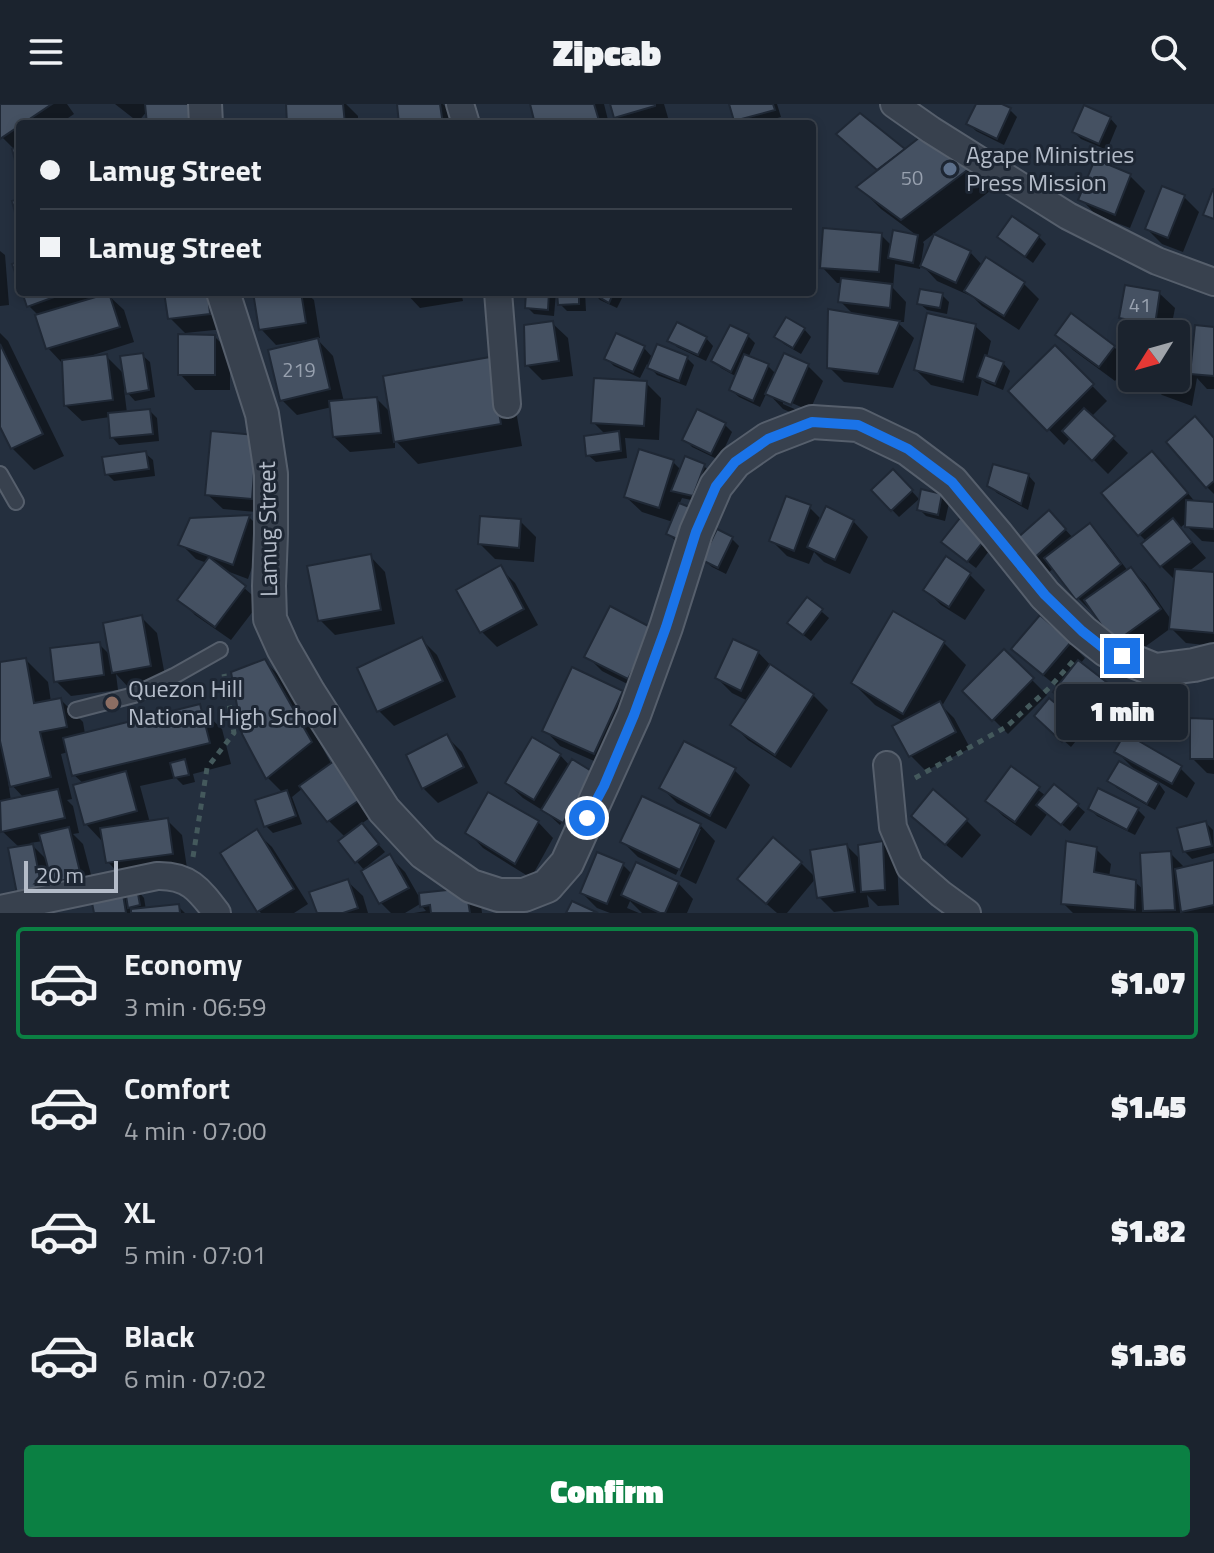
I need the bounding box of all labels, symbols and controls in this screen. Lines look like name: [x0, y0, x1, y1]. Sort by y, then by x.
text: Zipcab: [553, 25, 661, 80]
icon: menu: [24, 30, 68, 74]
icon: search: [1146, 30, 1190, 74]
place label: Agape Ministries Press Mission: [966, 136, 1134, 200]
text: Lamug Street: [88, 147, 262, 193]
marker: Agape Ministries Press Mission: [941, 160, 959, 178]
house number: 50: [901, 162, 923, 193]
text: Lamug Street: [88, 224, 262, 270]
house number: 41: [1129, 289, 1151, 320]
north arrow: [1118, 320, 1190, 392]
map controls: [1118, 320, 1190, 392]
house number: 219: [282, 354, 316, 385]
street label: Lamug Street: [248, 460, 286, 597]
route end: [1104, 638, 1140, 674]
place label: Quezon Hill National High School: [128, 670, 338, 734]
callout: 1 min: [1056, 684, 1188, 740]
text: 1 min: [1090, 692, 1154, 731]
marker: Quezon Hill National High School: [103, 694, 121, 712]
route start: [569, 800, 605, 836]
scale bar: [24, 857, 118, 893]
text: 20 m: [36, 858, 84, 892]
text: Economy: [124, 941, 242, 987]
icon: car: [28, 947, 100, 1019]
text: $1.07: [1112, 960, 1186, 1006]
text: 3 min · 06:59: [124, 987, 267, 1026]
text: Comfort: [124, 1065, 230, 1111]
icon: car: [28, 1071, 100, 1143]
text: $1.45: [1112, 1084, 1186, 1130]
text: 4 min · 07:00: [124, 1111, 267, 1150]
text: XL: [124, 1189, 155, 1235]
icon: car: [28, 1195, 100, 1267]
text: $1.82: [1112, 1208, 1186, 1254]
text: 5 min · 07:01: [124, 1235, 267, 1274]
text: Black: [124, 1313, 195, 1359]
icon: car: [28, 1319, 100, 1391]
text: $1.36: [1112, 1332, 1186, 1378]
text: 6 min · 07:02: [124, 1359, 267, 1398]
button: Confirm: [24, 1445, 1190, 1537]

